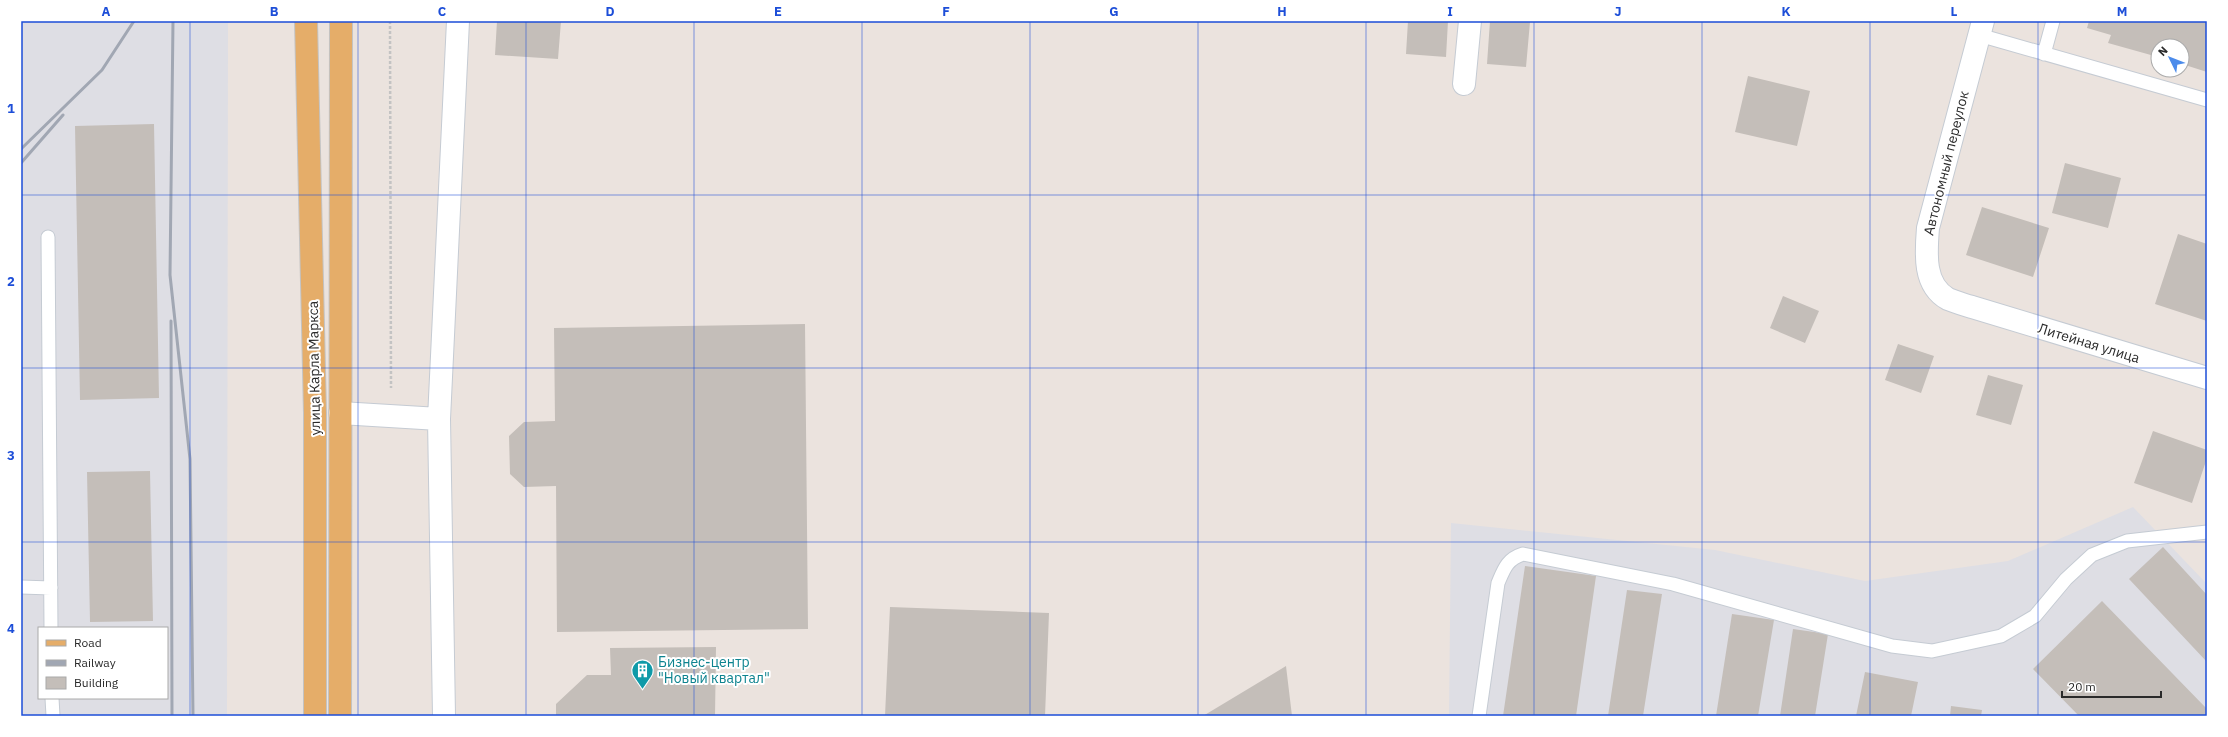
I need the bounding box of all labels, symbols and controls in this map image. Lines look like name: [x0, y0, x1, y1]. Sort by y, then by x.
text: A: [102, 3, 111, 20]
text: B: [270, 3, 279, 20]
text: C: [438, 3, 447, 20]
text: D: [605, 3, 615, 20]
text: E: [774, 3, 782, 20]
text: F: [942, 3, 950, 20]
text: G: [1109, 3, 1119, 20]
text: H: [1277, 3, 1287, 20]
text: I: [1447, 3, 1453, 20]
text: J: [1614, 3, 1622, 20]
text: K: [1781, 3, 1791, 20]
text: L: [1951, 3, 1958, 20]
text: M: [2117, 3, 2127, 20]
north arrow: [2150, 38, 2190, 78]
text: N: [2155, 43, 2171, 59]
street label: Автономный переулок: [1919, 89, 1973, 237]
text: 1: [7, 100, 15, 117]
text: 2: [7, 273, 15, 290]
street label: улица Карла Маркса: [304, 300, 324, 435]
street label: Литейная улица: [2036, 319, 2143, 367]
text: 3: [7, 447, 15, 464]
text: 4: [7, 620, 15, 637]
legend: [38, 627, 168, 699]
text: Road: [74, 635, 102, 650]
place label: Бизнес-центр "Новый квартал": [658, 653, 770, 687]
text: Railway: [74, 655, 116, 670]
building icon: Бизнес-центр "Новый квартал": [630, 657, 656, 690]
scale bar: [2062, 673, 2161, 699]
text: Building: [74, 675, 119, 690]
text: 20 m: [2068, 679, 2096, 694]

